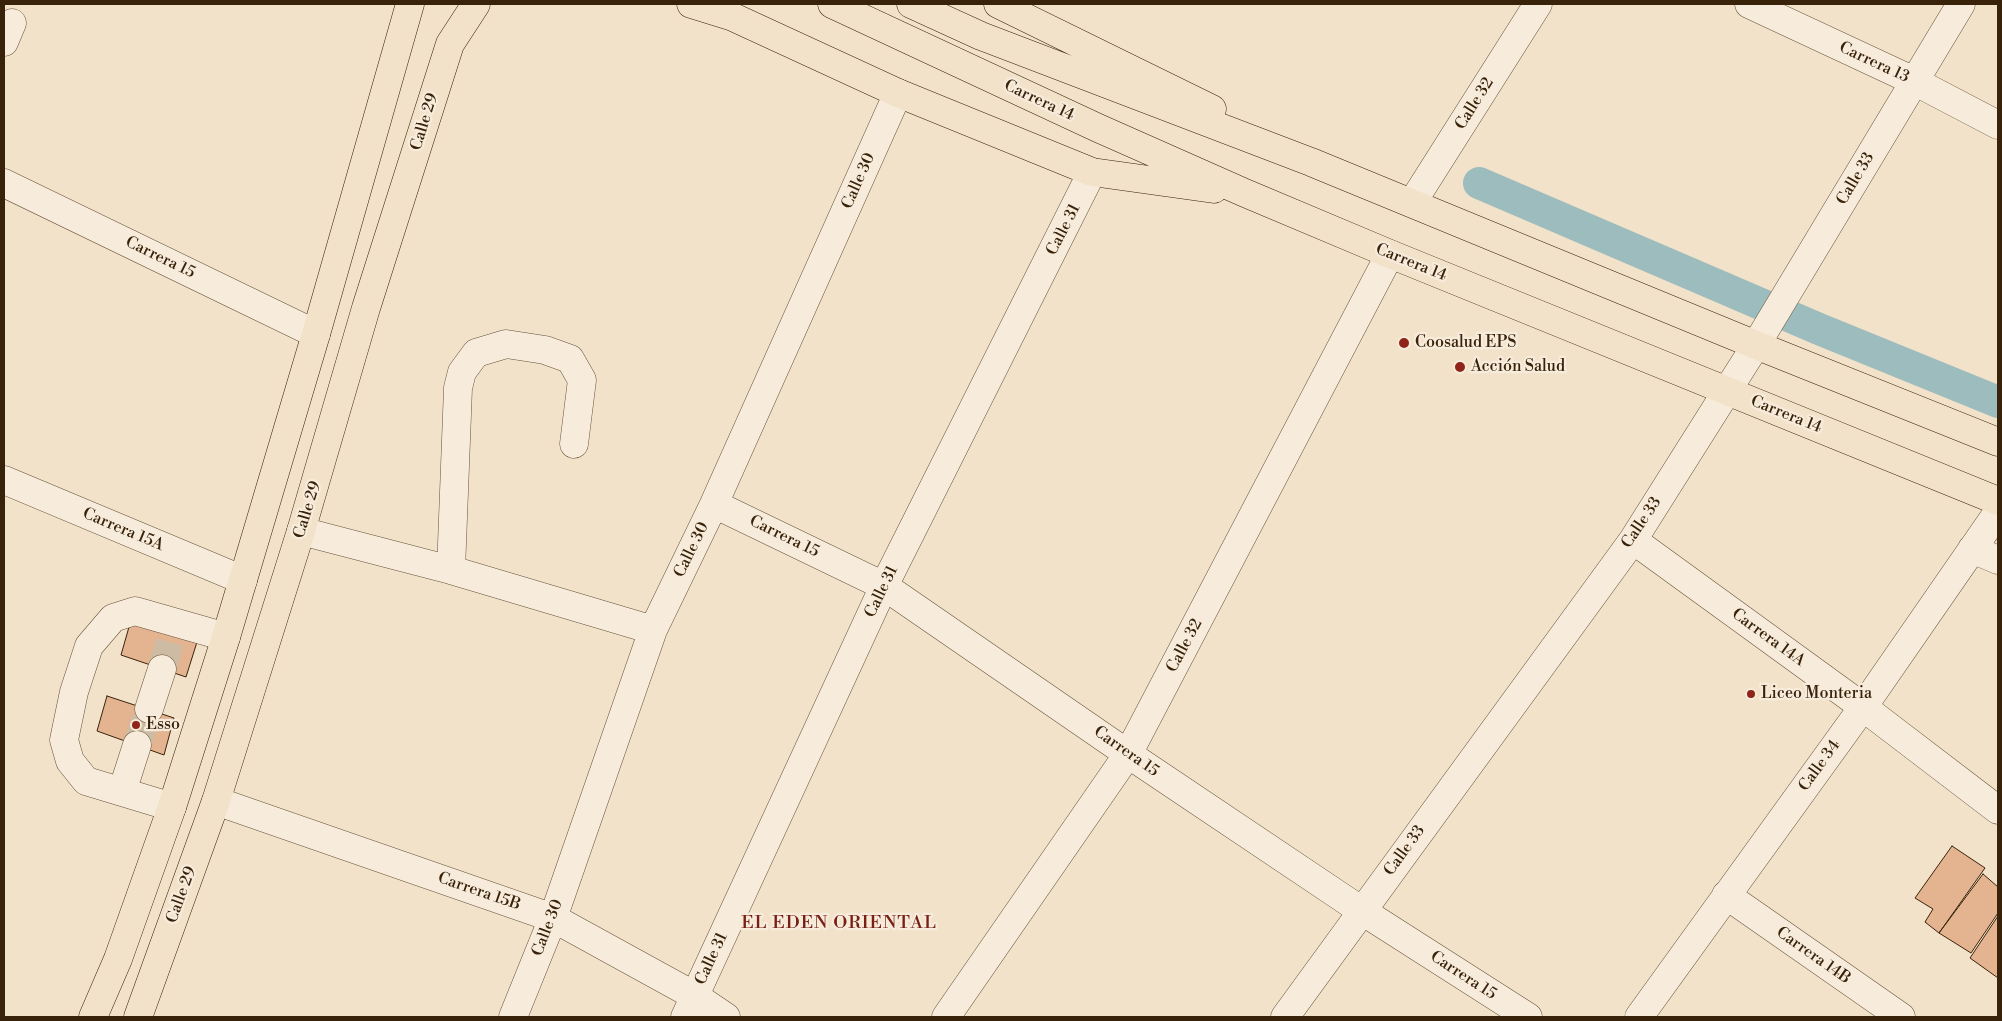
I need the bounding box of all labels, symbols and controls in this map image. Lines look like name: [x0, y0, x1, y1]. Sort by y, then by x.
street label: Carrera 13: [1836, 38, 1912, 88]
street label: Calle 32: [1452, 74, 1498, 134]
street label: Carrera 14: [1001, 76, 1077, 126]
street label: Calle 29: [407, 91, 443, 153]
street label: Calle 33: [1833, 149, 1879, 209]
street label: Calle 30: [838, 150, 880, 212]
street label: Calle 31: [1043, 201, 1085, 259]
street label: Carrera 15: [122, 233, 198, 283]
street label: Carrera 14: [1373, 240, 1449, 286]
place label: Coosalud EPS: [1415, 333, 1517, 353]
marker: Coosalud EPS: [1397, 336, 1411, 350]
place label: Acción Salud: [1471, 357, 1565, 377]
marker: Acción Salud: [1453, 360, 1467, 374]
street label: Carrera 14: [1748, 392, 1824, 438]
street label: Calle 29: [290, 479, 326, 541]
street label: Calle 33: [1618, 494, 1666, 552]
street label: Carrera 15A: [80, 504, 166, 556]
street label: Carrera 15: [746, 512, 822, 562]
street label: Calle 30: [670, 519, 714, 581]
street label: Calle 31: [861, 563, 903, 621]
street label: Carrera 14A: [1727, 605, 1809, 671]
street label: Calle 32: [1163, 616, 1207, 676]
place label: Liceo Monteria: [1761, 684, 1872, 704]
marker: Liceo Monteria: [1745, 688, 1757, 700]
place label: Esso: [146, 715, 180, 735]
marker: Esso: [130, 719, 142, 731]
street label: Carrera 15: [1090, 723, 1162, 781]
street label: Calle 34: [1795, 737, 1845, 795]
street label: Calle 33: [1380, 822, 1430, 880]
street label: Calle 29: [163, 864, 201, 926]
street label: Carrera 15B: [435, 869, 523, 915]
street label: Calle 30: [528, 897, 568, 959]
district label: EL EDEN ORIENTAL: [739, 913, 939, 935]
street label: Carrera 14B: [1772, 923, 1854, 989]
street label: Calle 31: [692, 930, 732, 988]
street label: Carrera 15: [1426, 947, 1500, 1005]

